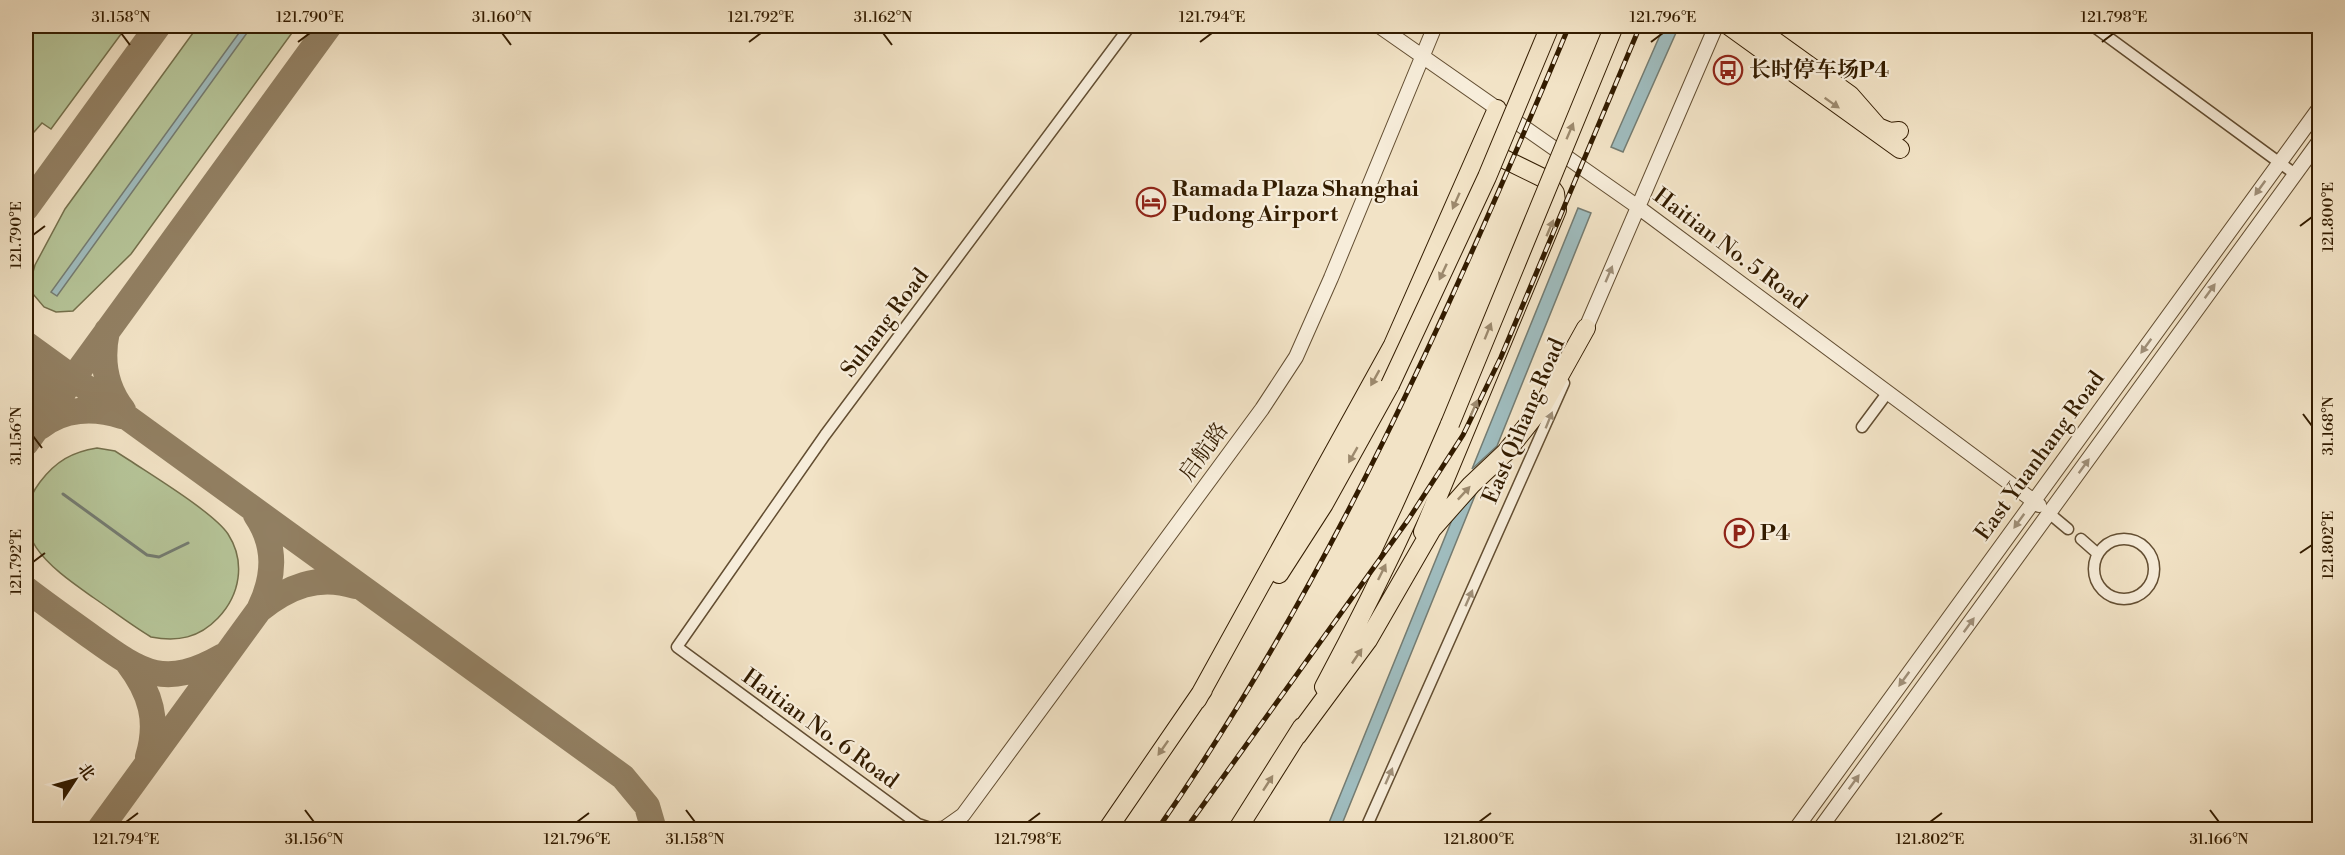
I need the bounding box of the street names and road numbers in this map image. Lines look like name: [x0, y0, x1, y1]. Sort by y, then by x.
street label: Haitian No. 5 Road: [1648, 182, 1813, 316]
street label: Suhang Road: [835, 263, 935, 383]
street label: East Qihang Road: [1477, 334, 1571, 508]
street label: East Yuanhang Road: [1970, 366, 2111, 546]
street label: 启航路: [1174, 417, 1234, 487]
street label: Haitian No. 6 Road: [737, 663, 904, 795]

